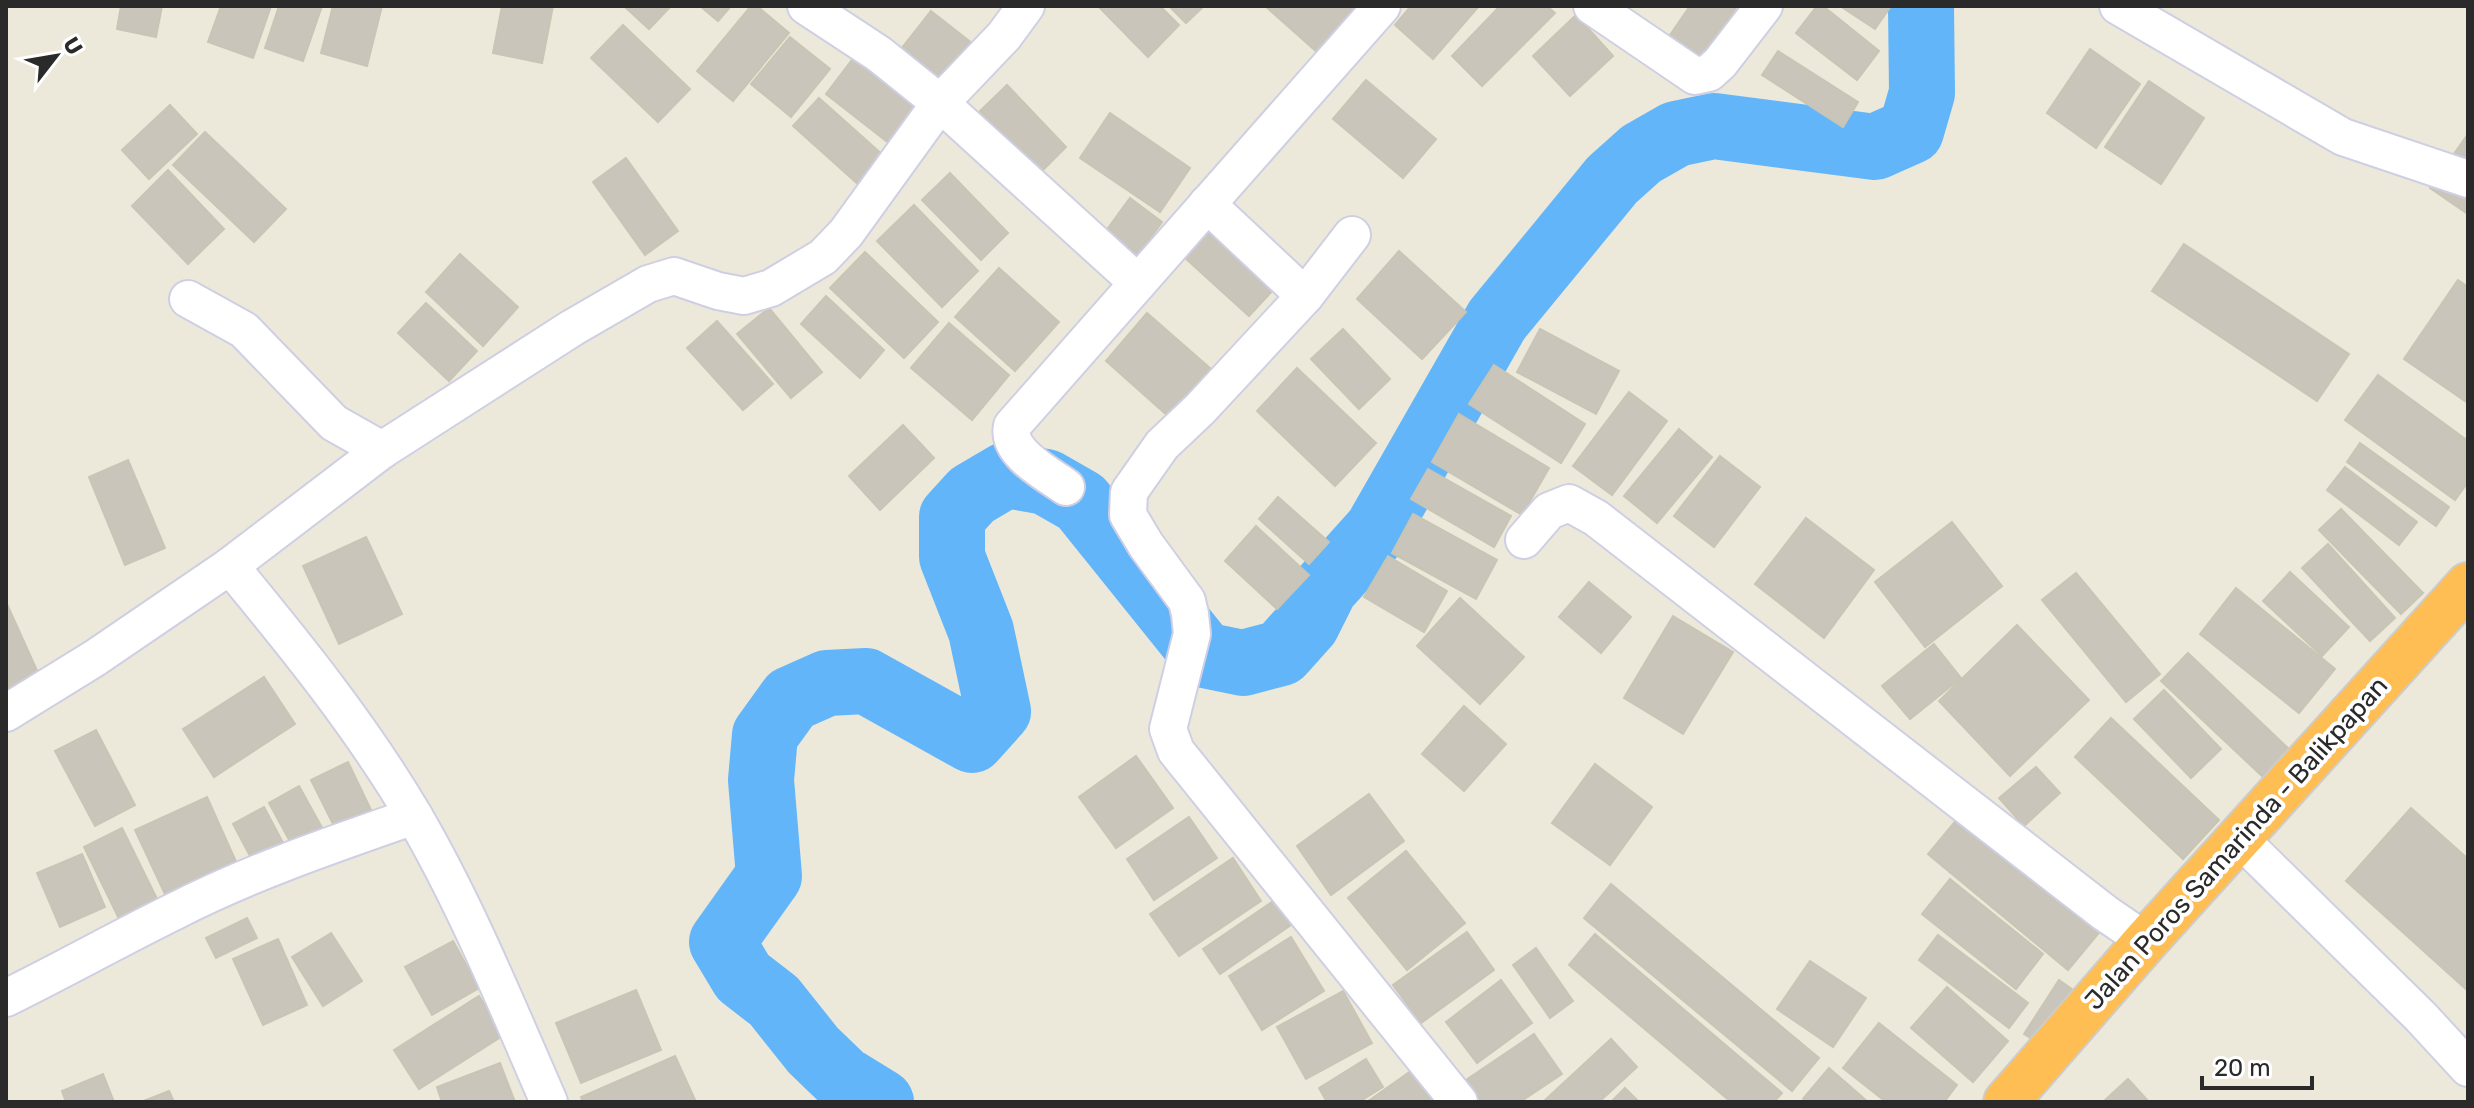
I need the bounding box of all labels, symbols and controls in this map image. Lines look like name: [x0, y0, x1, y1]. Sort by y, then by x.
north arrow: [16, 16, 96, 96]
text: U: [57, 32, 88, 60]
street label: Jalan Poros Samarinda - Balikpapan: [2079, 670, 2394, 1016]
scale bar: [2202, 1040, 2312, 1090]
text: 20 m: [2214, 1054, 2271, 1082]

